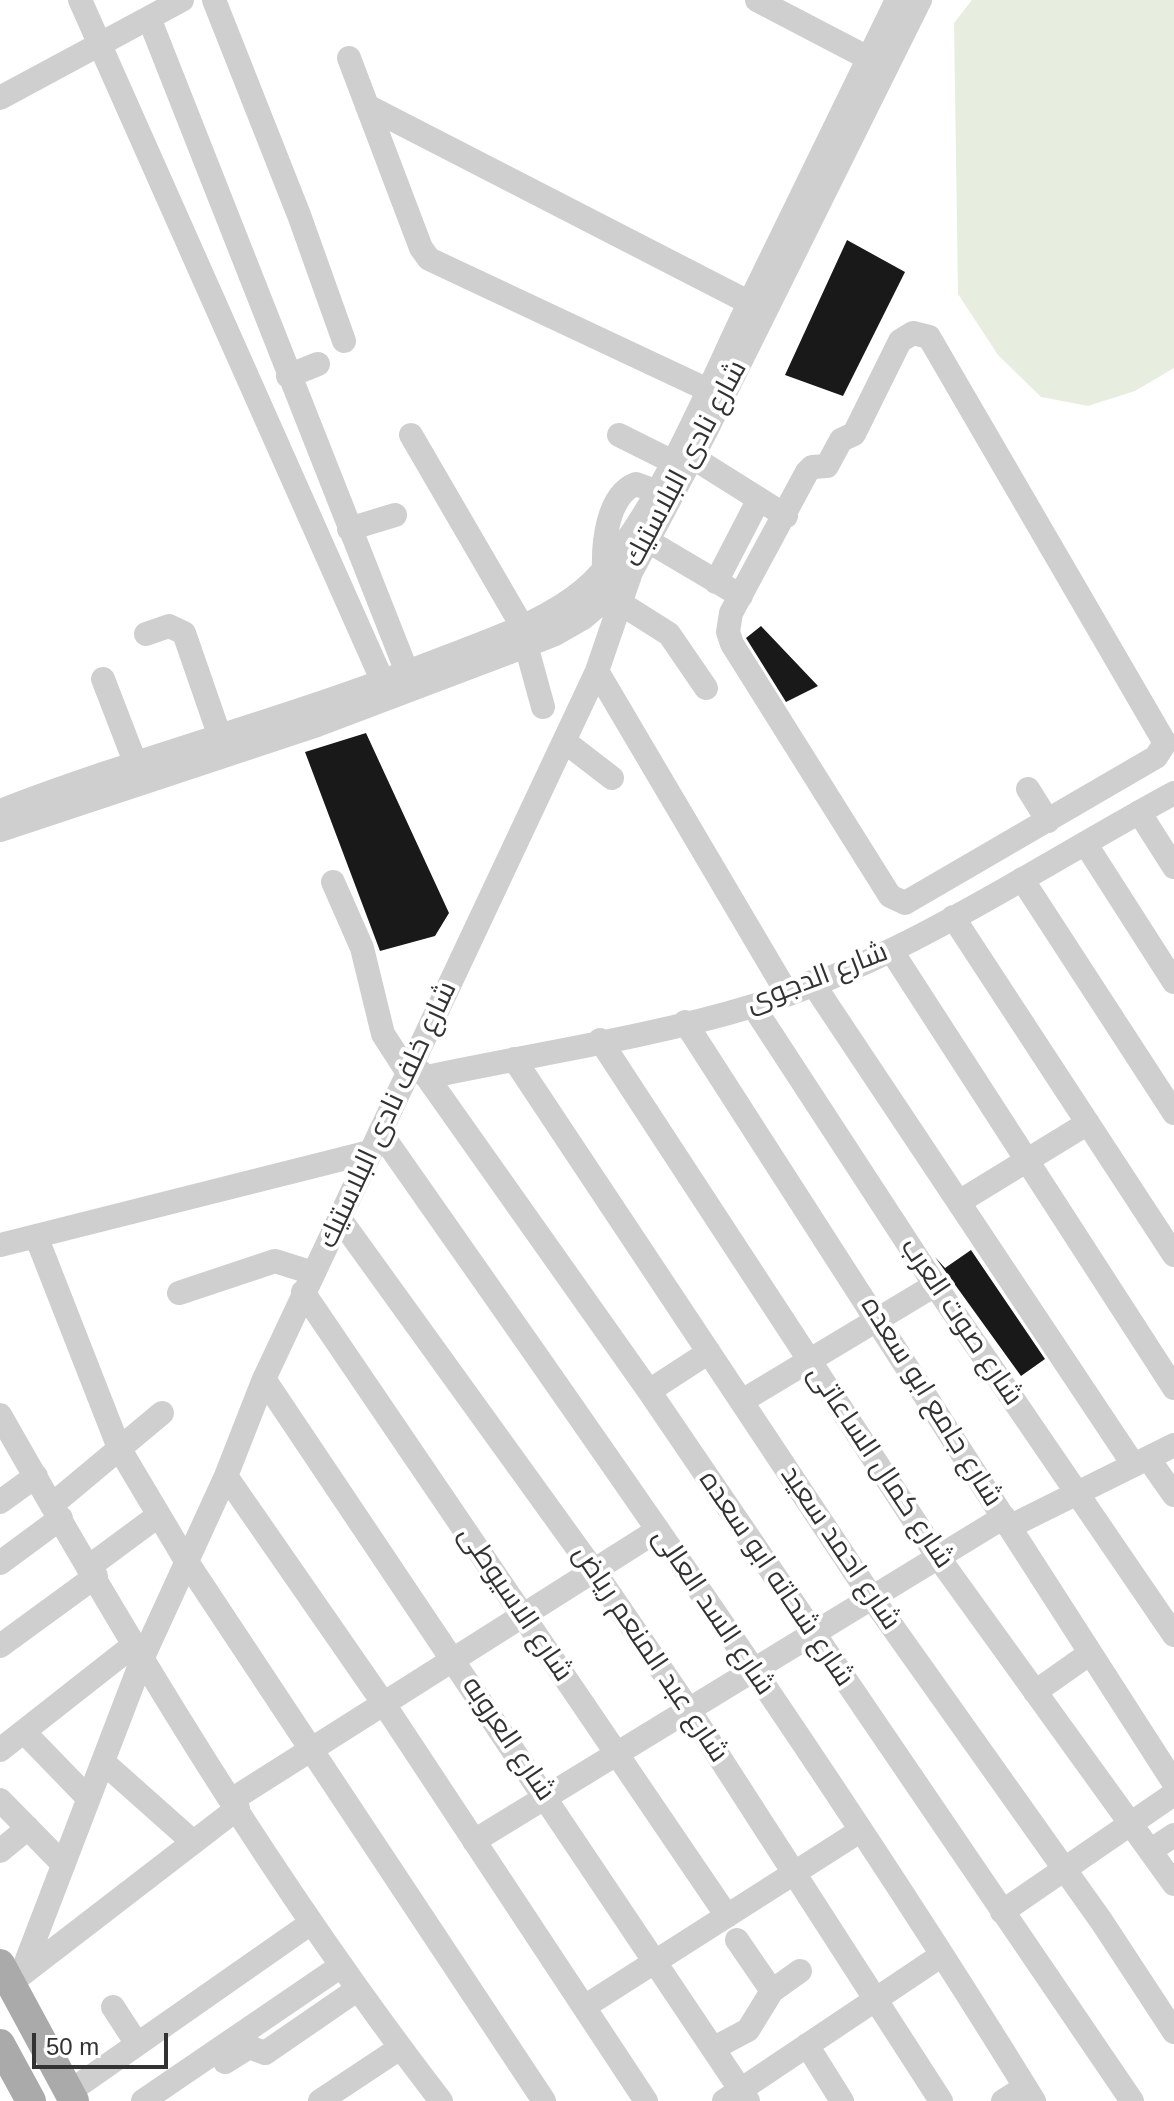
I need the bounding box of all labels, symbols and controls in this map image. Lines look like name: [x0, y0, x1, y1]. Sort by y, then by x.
street label: شارع نادى البلاستيك: [617, 355, 755, 573]
street label: شارع الدجوى: [741, 936, 893, 1020]
street label: شارع خلف نادى البلاستيك: [311, 976, 465, 1254]
street label: شارع صوت العرب: [893, 1232, 1029, 1412]
street label: شارع جامع ابو سعده: [853, 1291, 1009, 1513]
street label: شارع كمال الساعاتى: [800, 1359, 960, 1575]
street label: شارع احمد سعيد: [773, 1459, 907, 1637]
street label: شارع شحاته ابو سعده: [691, 1465, 861, 1693]
street label: شارع الاسيوطى: [451, 1520, 579, 1688]
street label: شارع السد العالى: [645, 1522, 781, 1702]
street label: شارع عبد المنعم رياض: [565, 1539, 735, 1769]
street label: شارع العروبه: [454, 1671, 562, 1807]
scale bar: [36, 2017, 172, 2067]
text: 50 m: [46, 2033, 99, 2060]

